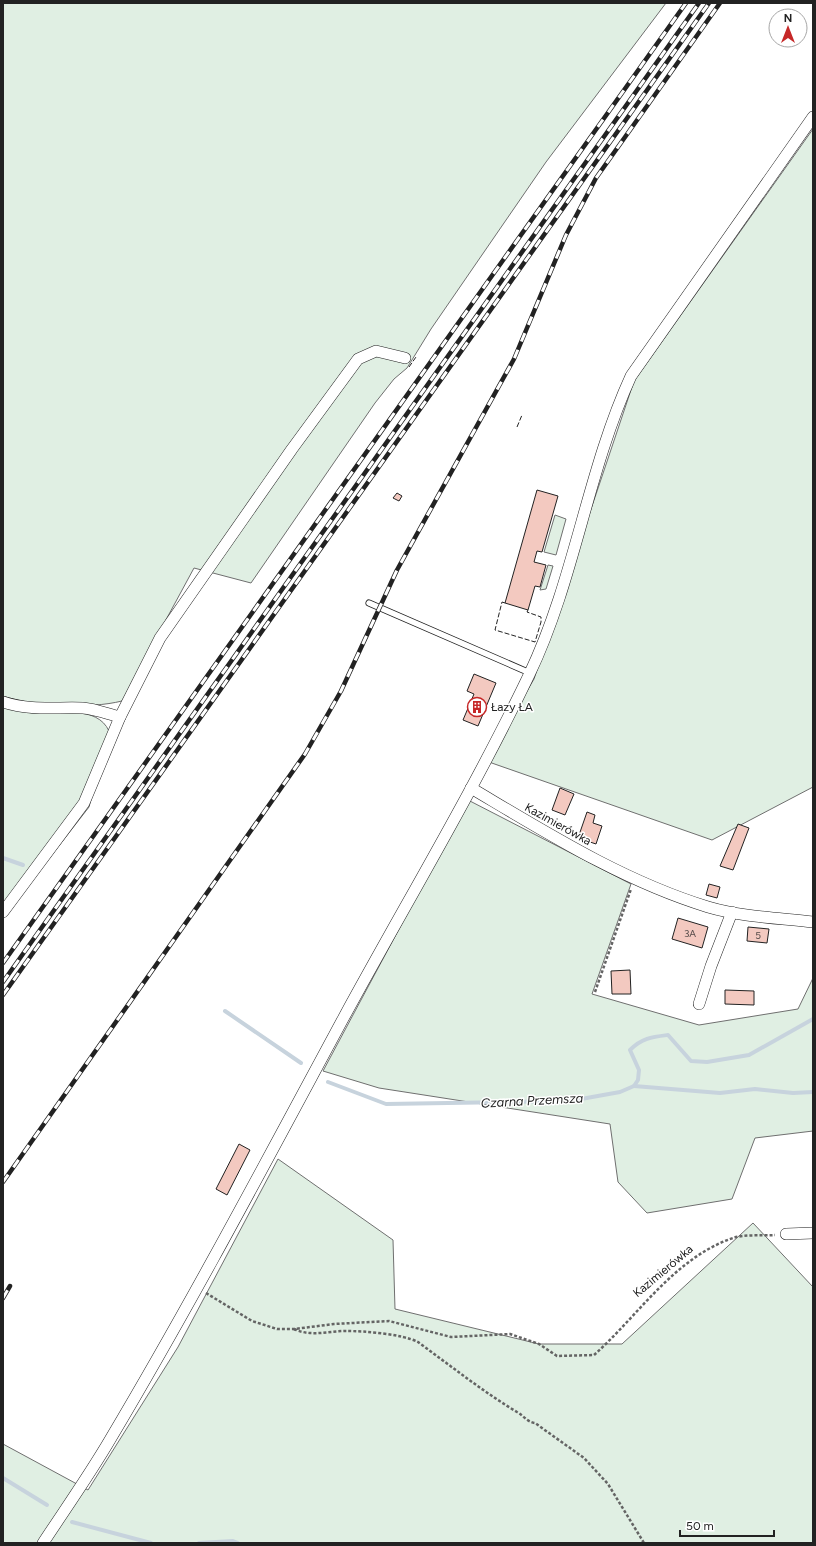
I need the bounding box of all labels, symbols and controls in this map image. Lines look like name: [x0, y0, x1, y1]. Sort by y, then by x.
north arrow: [768, 8, 808, 48]
text: N: [784, 12, 792, 25]
building icon: Łazy ŁA: [466, 696, 488, 718]
place label: Łazy ŁA: [491, 700, 533, 714]
street label: Kazimierówka: [522, 800, 594, 848]
house number: 3A: [684, 927, 696, 940]
house number: 5: [755, 929, 761, 942]
water label: Czarna Przemsza: [480, 1090, 584, 1111]
street label: Kazimierówka: [630, 1242, 696, 1300]
scale bar: [680, 1512, 774, 1538]
text: 50 m: [686, 1519, 714, 1533]

